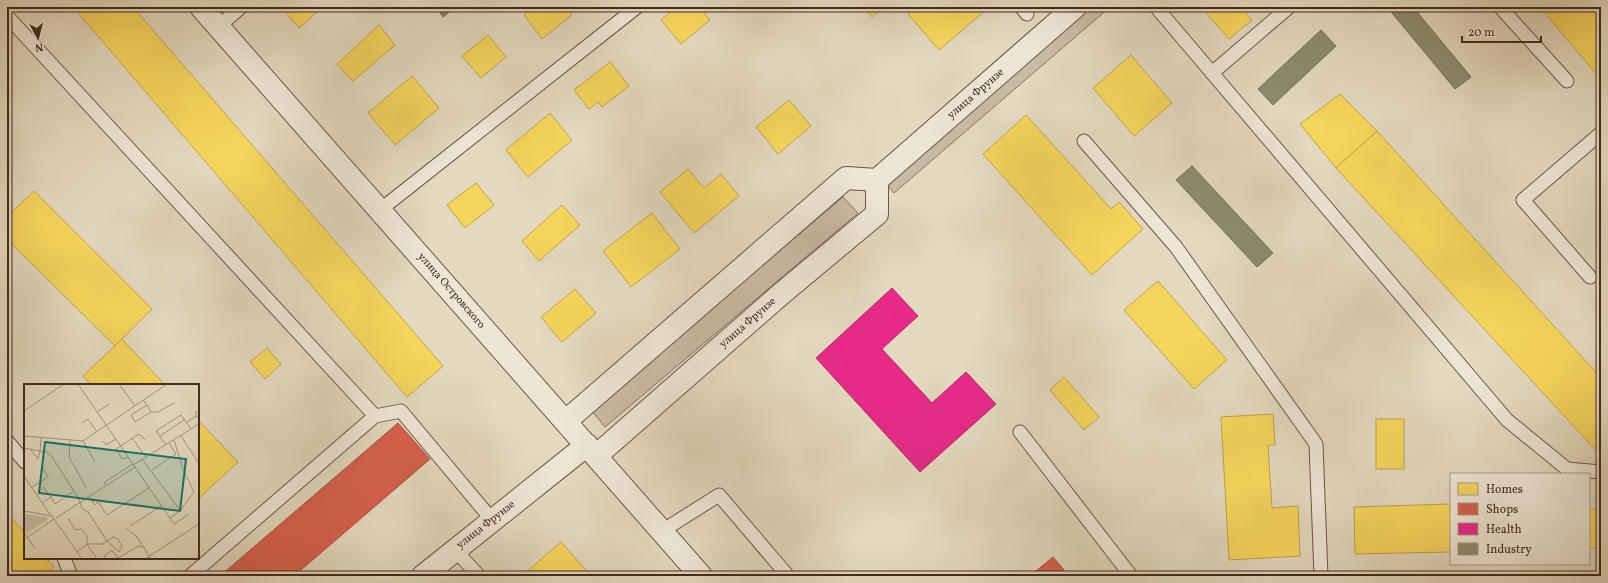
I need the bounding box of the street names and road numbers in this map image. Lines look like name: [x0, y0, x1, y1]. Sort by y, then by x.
street label: улица Фрунзе: [944, 65, 1008, 123]
street label: улица Островского: [414, 250, 488, 332]
street label: улица Фрунзе: [716, 294, 780, 352]
street label: улица Фрунзе: [454, 497, 518, 553]

